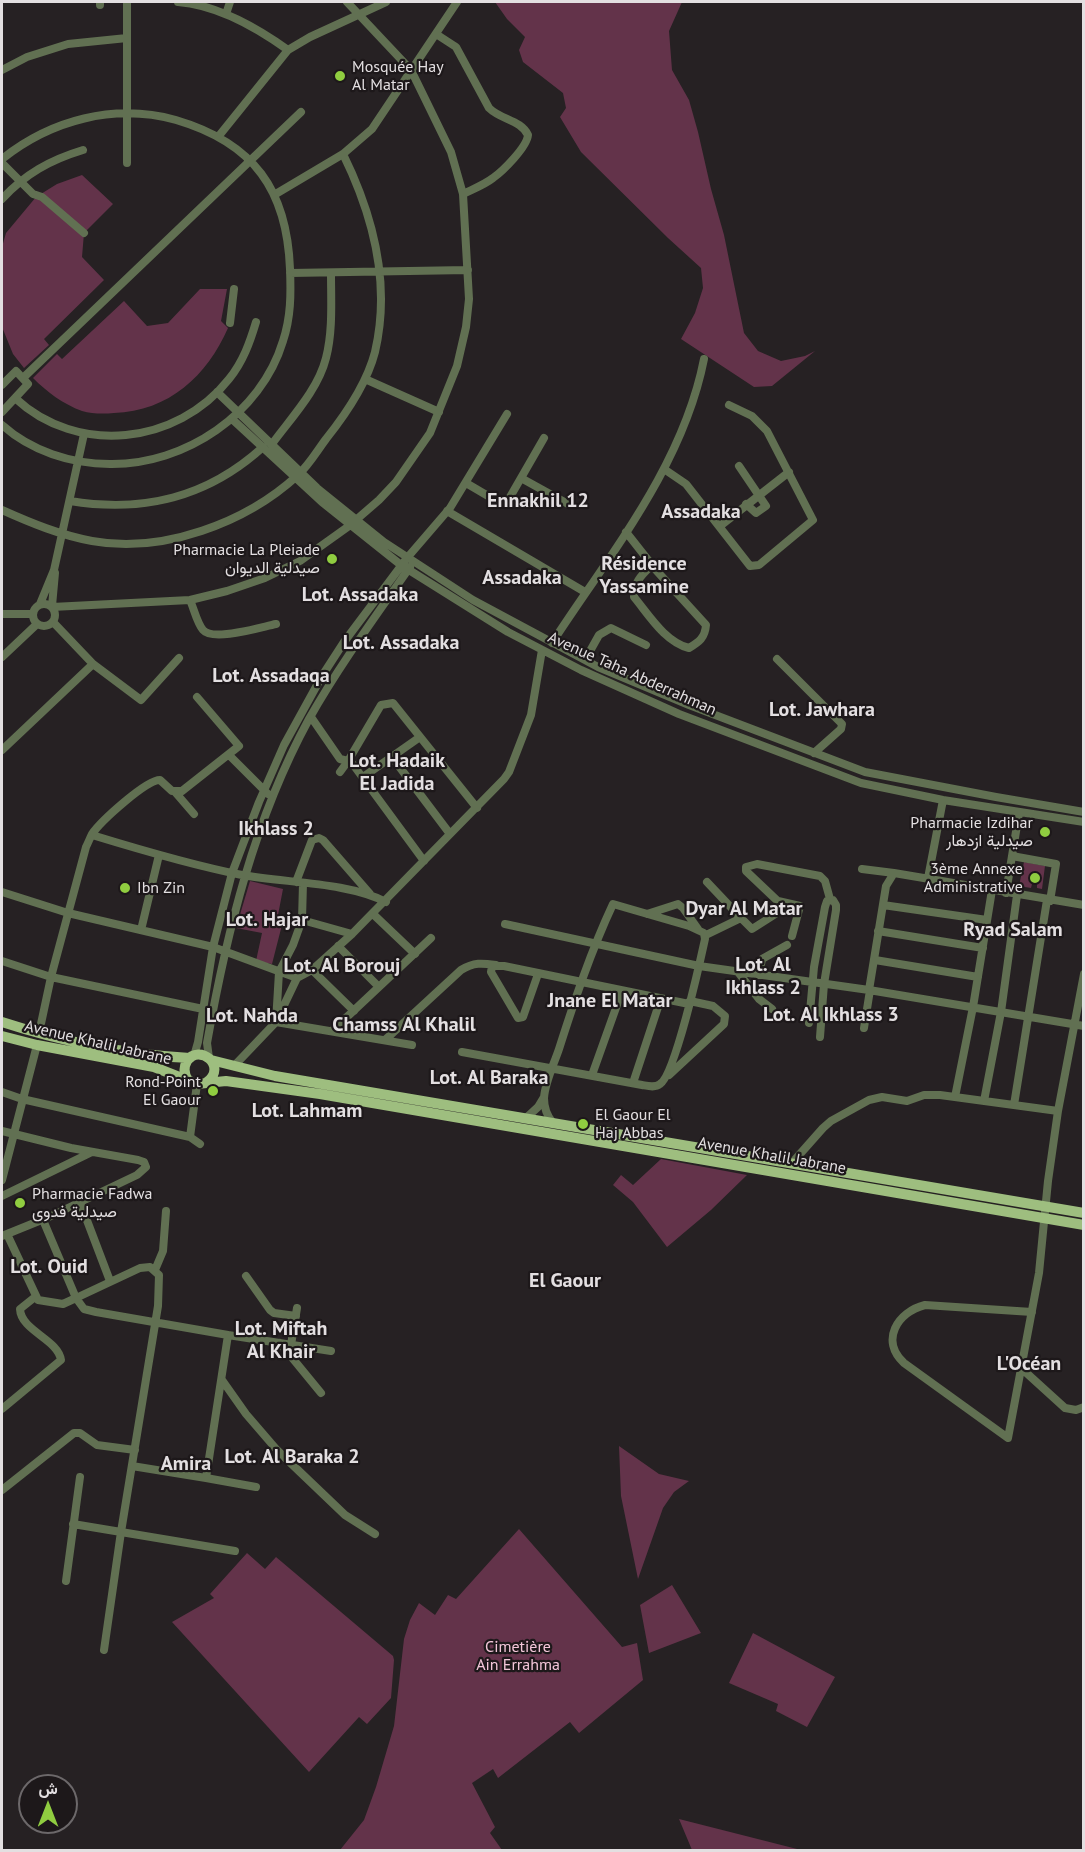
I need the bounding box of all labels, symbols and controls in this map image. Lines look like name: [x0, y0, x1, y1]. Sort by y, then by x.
place label: Mosquée Hay Al Matar: [352, 57, 444, 95]
marker: Mosquée Hay Al Matar: [333, 69, 347, 83]
district label: Ennakhil 12: [487, 489, 589, 513]
district label: Assadaka: [661, 500, 741, 524]
place label: Pharmacie La Pleiade صيدلية الديوان: [173, 540, 320, 578]
marker: Pharmacie La Pleiade صيدلية الديوان: [325, 552, 339, 566]
district label: Résidence Yassamine: [599, 552, 689, 599]
district label: Assadaka: [482, 566, 562, 590]
district label: Lot. Assadaka: [302, 583, 418, 607]
street label: Avenue Taha Abderrahman: [545, 628, 719, 720]
district label: Lot. Assadaka: [343, 631, 459, 655]
district label: Lot. Assadaqa: [212, 664, 330, 688]
district label: Lot. Jawhara: [769, 698, 875, 722]
district label: Lot. Hadaik El Jadida: [349, 749, 445, 796]
place label: Pharmacie Izdihar صيدلية ازدهار: [910, 813, 1033, 851]
district label: Ikhlass 2: [238, 817, 314, 841]
marker: Pharmacie Izdihar صيدلية ازدهار: [1038, 825, 1052, 839]
place label: 3ème Annexe Administrative: [924, 859, 1023, 897]
marker: 3ème Annexe Administrative: [1028, 871, 1042, 885]
place label: Ibn Zin: [137, 878, 185, 898]
marker: Ibn Zin: [118, 881, 132, 895]
district label: Dyar Al Matar: [685, 897, 803, 921]
district label: Lot. Hajar: [226, 908, 308, 932]
district label: Ryad Salam: [963, 918, 1063, 942]
district label: Lot. Al Ikhlass 2: [725, 953, 801, 1000]
district label: Lot. Al Borouj: [284, 954, 400, 978]
district label: Jnane El Matar: [548, 989, 672, 1013]
district label: Lot. Al Ikhlass 3: [763, 1003, 899, 1027]
district label: Lot. Nahda: [206, 1004, 298, 1028]
district label: Chamss Al Khalil: [332, 1013, 476, 1037]
street label: Avenue Khalil Jabrane: [23, 1017, 173, 1069]
district label: Lot. Al Baraka: [430, 1066, 548, 1090]
place label: Rond-Point El Gaour: [125, 1072, 201, 1110]
marker: Rond-Point El Gaour: [206, 1084, 220, 1098]
district label: Lot. Lahmam: [252, 1099, 362, 1123]
place label: El Gaour El Haj Abbas: [595, 1105, 670, 1143]
marker: El Gaour El Haj Abbas: [576, 1117, 590, 1131]
street label: Avenue Khalil Jabrane: [696, 1134, 848, 1178]
place label: Pharmacie Fadwa صيدلية فدوى: [32, 1184, 152, 1222]
marker: Pharmacie Fadwa صيدلية فدوى: [13, 1196, 27, 1210]
district label: Lot. Ouid: [10, 1255, 88, 1279]
district label: El Gaour: [529, 1269, 601, 1293]
district label: Lot. Miftah Al Khair: [235, 1317, 327, 1364]
district label: L'Océan: [997, 1352, 1061, 1376]
district label: Lot. Al Baraka 2: [224, 1445, 360, 1469]
district label: Amira: [161, 1452, 211, 1476]
park label: Cimetière Ain Errahma: [476, 1637, 560, 1675]
north arrow: [18, 1774, 78, 1834]
text: ش: [38, 1778, 58, 1798]

